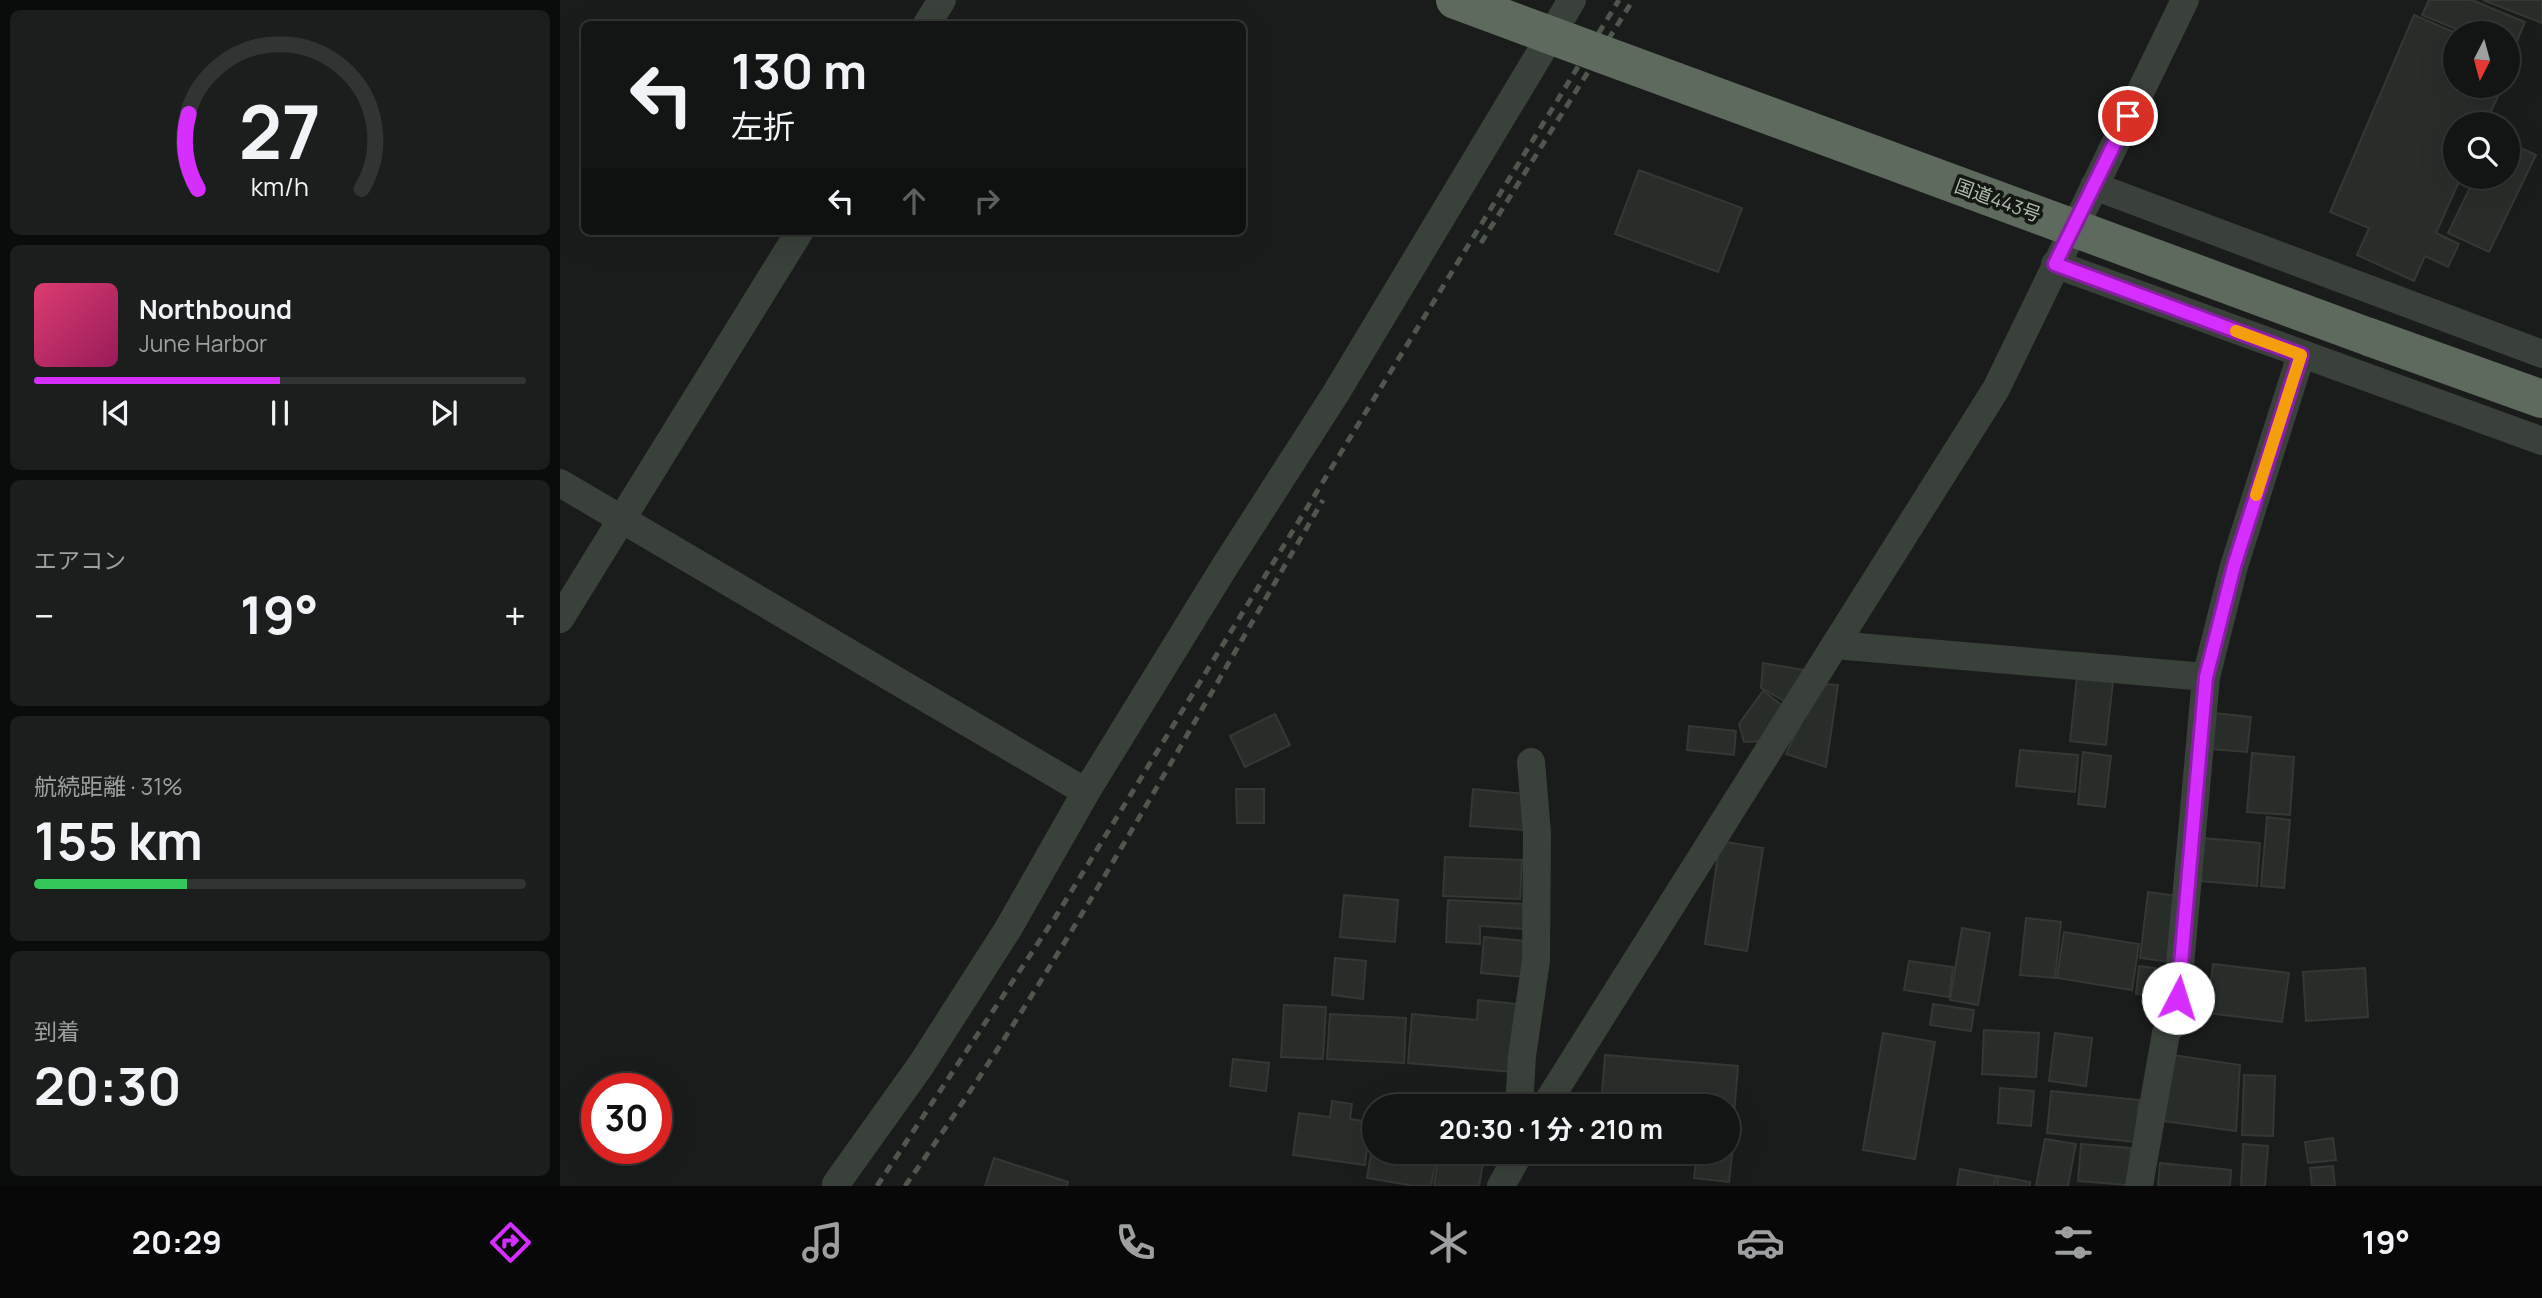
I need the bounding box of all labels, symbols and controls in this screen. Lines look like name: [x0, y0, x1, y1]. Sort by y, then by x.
north arrow: [2443, 21, 2520, 98]
map controls: [2443, 21, 2520, 189]
text: 130 m: [731, 37, 867, 104]
icon: left: [616, 49, 707, 140]
text: 27: [239, 81, 321, 181]
pin: [2098, 86, 2158, 146]
icon: arrive: [2109, 97, 2147, 135]
text: 左折: [731, 104, 795, 148]
button: search: [2443, 112, 2520, 189]
text: km/h: [251, 168, 309, 203]
street label: 国道443号: [1951, 172, 2045, 228]
icon: left: [822, 182, 860, 220]
icon: ahead: [895, 182, 933, 220]
icon: right: [968, 182, 1006, 220]
text: Northbound: [139, 291, 292, 327]
text: June Harbor: [139, 327, 267, 359]
icon: previous: [97, 394, 135, 432]
icon: pause: [261, 394, 299, 432]
icon: next: [425, 394, 463, 432]
text: エアコン: [34, 544, 126, 576]
text: 19°: [240, 579, 319, 650]
text: −: [34, 589, 55, 641]
text: +: [504, 589, 526, 641]
text: 航続距離 · 31%: [34, 770, 183, 802]
text: 155 km: [34, 805, 203, 876]
position arrow: [2141, 961, 2215, 1035]
text: 到着: [34, 1015, 80, 1047]
text: 20:30: [34, 1050, 181, 1121]
speed limit sign: 30: [581, 1073, 672, 1164]
text: 20:30 · 1 分 · 210 m: [1439, 1111, 1663, 1147]
icon: directions: [486, 1218, 535, 1267]
icon: music: [798, 1218, 847, 1267]
icon: phone: [1111, 1218, 1160, 1267]
icon: climate: [1424, 1218, 1473, 1267]
icon: car: [1736, 1218, 1785, 1267]
icon: filters: [2049, 1218, 2098, 1267]
text: 20:29: [132, 1220, 222, 1264]
text: 19°: [2362, 1220, 2410, 1264]

